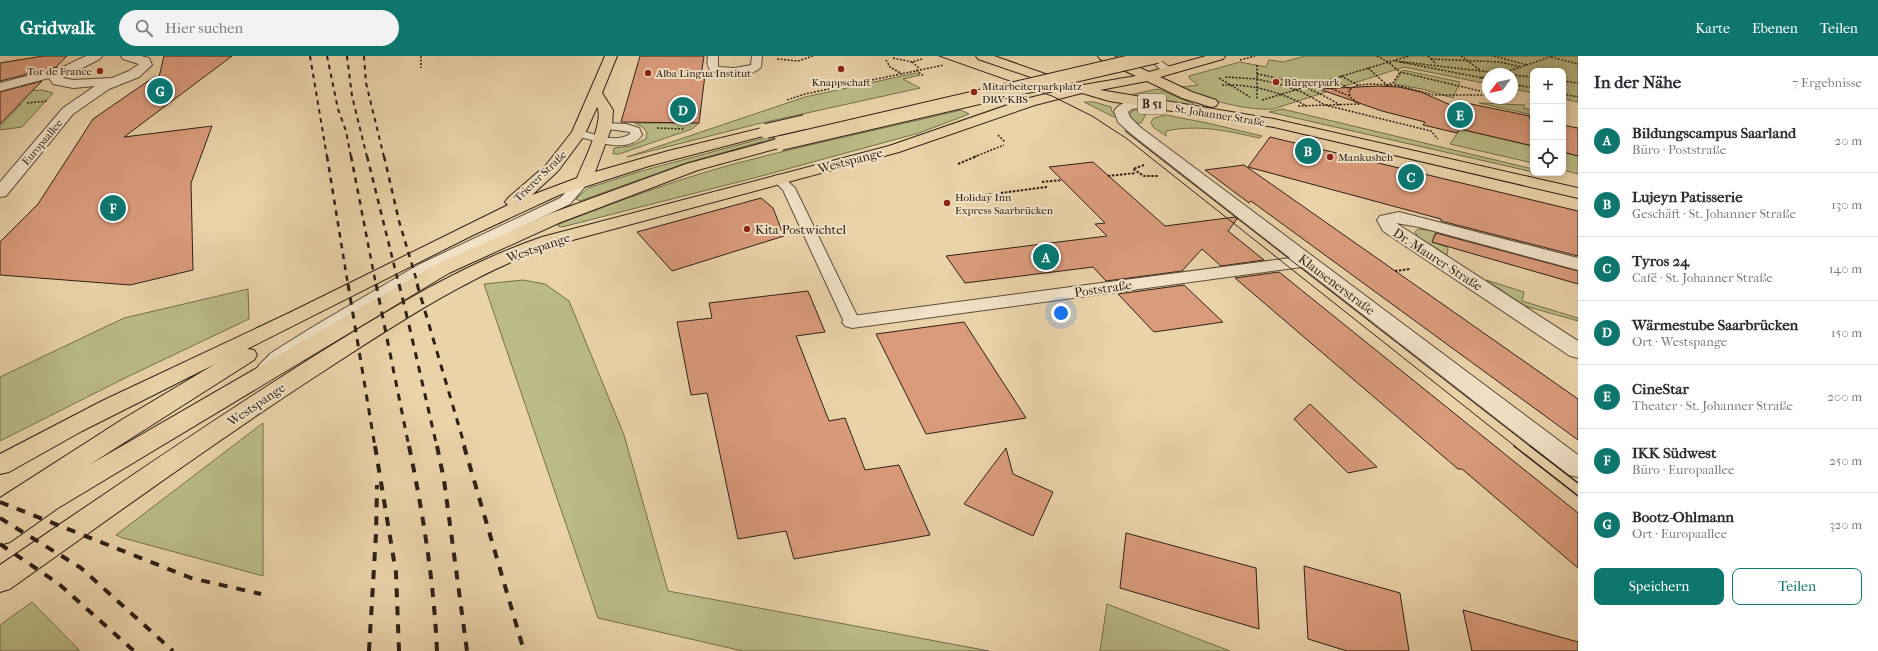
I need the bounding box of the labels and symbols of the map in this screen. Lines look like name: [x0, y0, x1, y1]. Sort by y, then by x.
marker: Knappschaft: [836, 64, 846, 74]
place label: Tor de France: [27, 65, 93, 78]
marker: Tor de France: [95, 66, 105, 76]
place label: Alba Lingua Institut: [655, 67, 751, 80]
marker: Alba Lingua Institut: [643, 68, 653, 78]
north arrow: [1482, 68, 1518, 104]
pin: G: [147, 76, 173, 106]
place label: Knappschaft: [811, 76, 871, 89]
place label: Bürgerpark: [1284, 76, 1340, 89]
marker: Bürgerpark: [1271, 77, 1281, 87]
place label: Mitarbeiterparkplatz DRV KBS: [982, 80, 1082, 106]
marker: Mitarbeiterparkplatz DRV KBS: [969, 87, 979, 97]
road number: B 51: [1138, 94, 1166, 114]
pin: D: [670, 95, 696, 125]
pin: E: [1447, 100, 1473, 130]
street label: St. Johanner Straße: [1174, 102, 1266, 129]
street label: Europaallee: [19, 116, 66, 168]
pin: B: [1295, 136, 1321, 166]
street label: Westspange: [815, 144, 885, 177]
street label: Trierer Straße: [511, 148, 570, 205]
place label: Mankusheh: [1338, 151, 1394, 164]
marker: Mankusheh: [1325, 152, 1335, 162]
pin: C: [1398, 162, 1424, 192]
place label: Holiday Inn Express Saarbrücken: [955, 191, 1054, 217]
pin: F: [100, 193, 126, 223]
marker: Holiday Inn Express Saarbrücken: [942, 198, 952, 208]
place label: Kita Postwichtel: [755, 222, 847, 237]
marker: Kita Postwichtel: [742, 224, 752, 234]
street label: Dr.-Maurer-Straße: [1390, 225, 1486, 294]
street label: Westspange: [503, 229, 573, 266]
pin: A: [1033, 242, 1059, 272]
street label: Klausenerstraße: [1296, 251, 1378, 318]
street label: Poststraße: [1073, 277, 1133, 300]
your location: [1051, 303, 1071, 323]
street label: Westspange: [224, 379, 289, 430]

